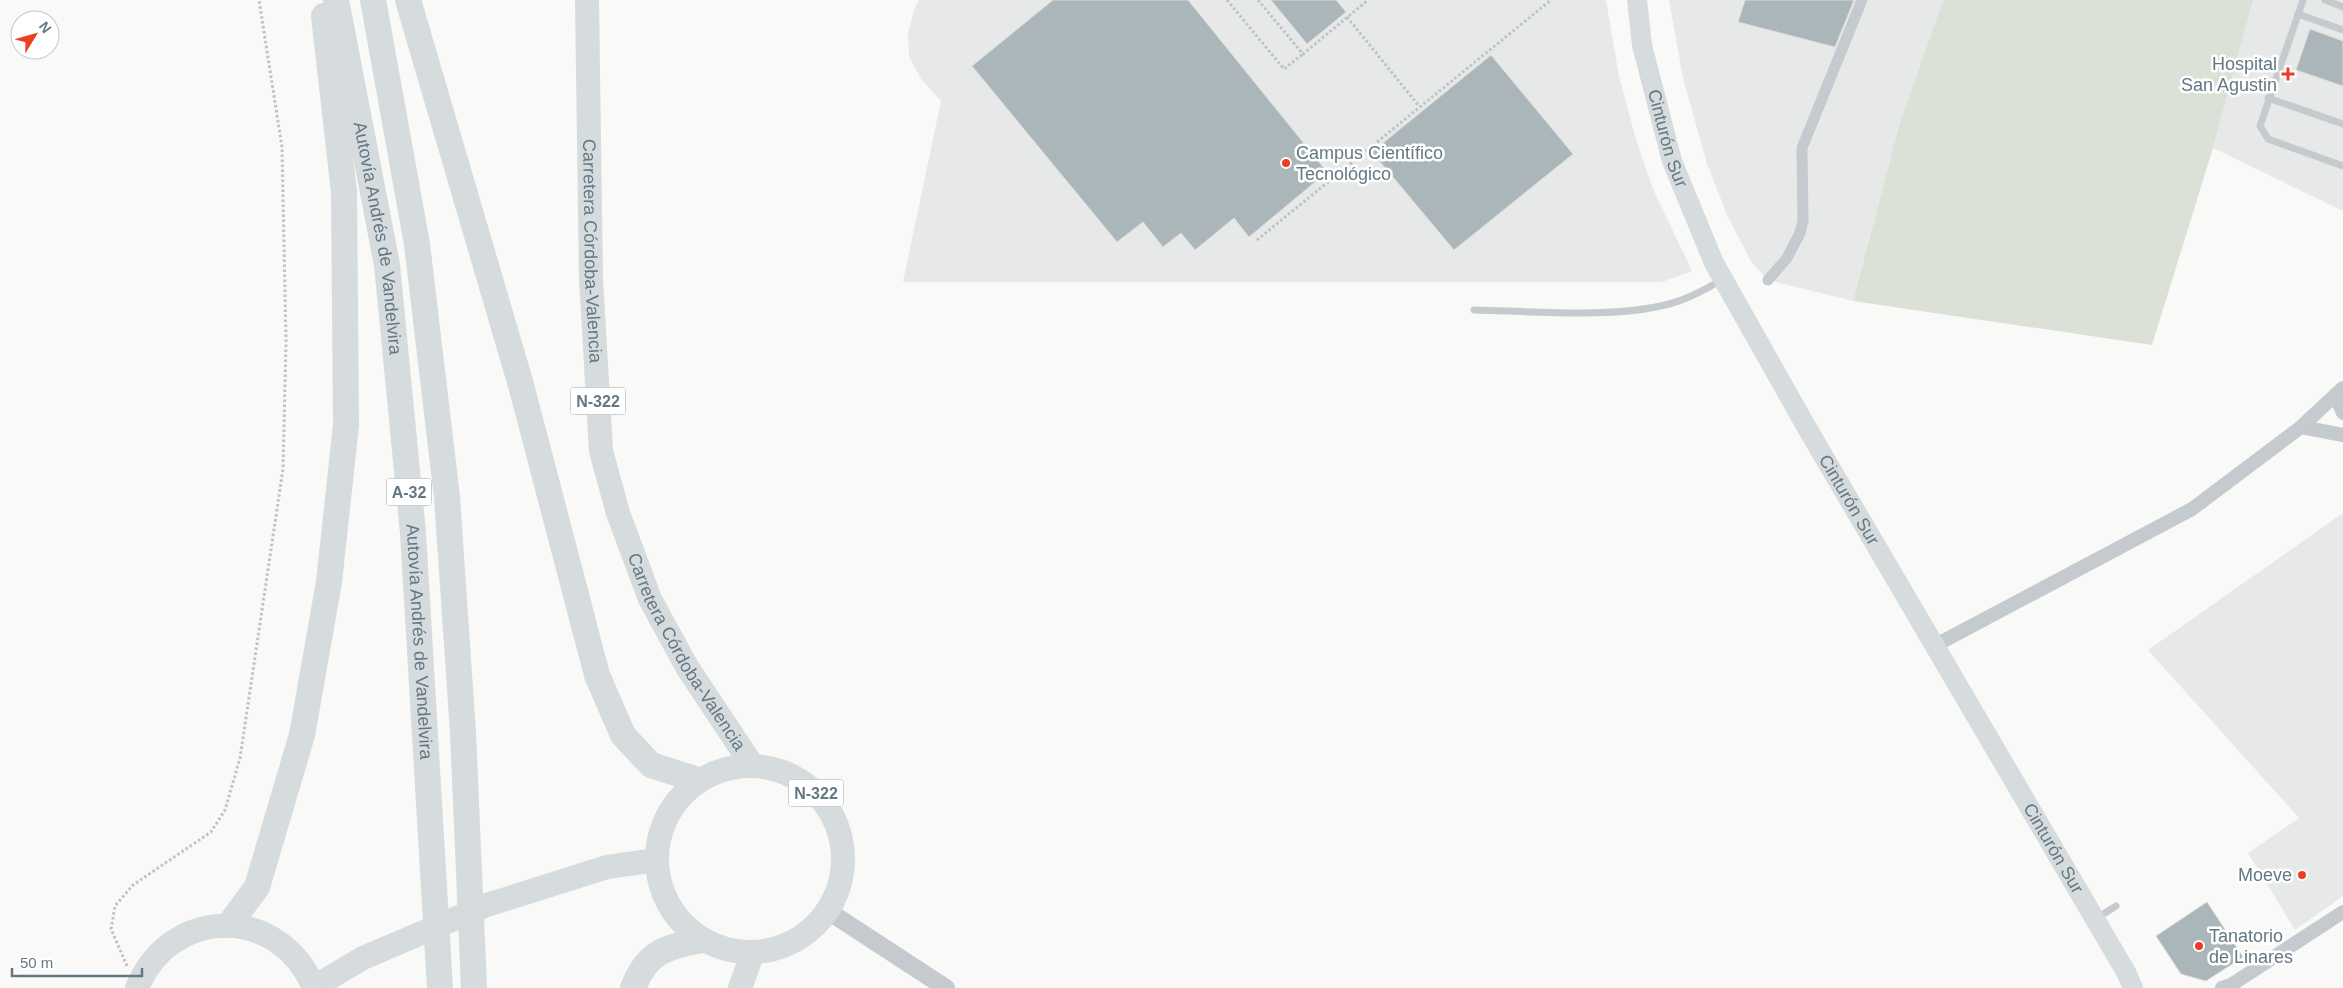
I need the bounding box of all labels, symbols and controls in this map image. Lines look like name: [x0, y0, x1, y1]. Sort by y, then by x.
north arrow: [10, 10, 60, 60]
text: N: [36, 18, 55, 36]
place label: Hospital San Agustin: [2181, 54, 2277, 95]
marker: Hospital San Agustin: [2281, 67, 2295, 81]
street label: Cinturón Sur: [1644, 87, 1692, 190]
street label: Autovía Andrés de Vandelvira: [350, 120, 406, 357]
street label: Carretera Córdoba-Valencia: [579, 139, 606, 364]
place label: Campus Científico Tecnológico: [1296, 143, 1443, 184]
marker: Campus Científico Tecnológico: [1280, 157, 1292, 169]
road number: N-322: [570, 388, 626, 414]
street label: Cinturón Sur: [1815, 451, 1883, 548]
road number: A-32: [386, 478, 432, 506]
street label: Autovía Andrés de Vandelvira: [402, 523, 436, 761]
street label: Carretera Córdoba-Valencia: [624, 550, 750, 755]
road number: N-322: [788, 780, 844, 806]
street label: Cinturón Sur: [2019, 800, 2088, 897]
place label: Moeve: [2238, 865, 2292, 885]
marker: Moeve: [2296, 869, 2308, 881]
place label: Tanatorio de Linares: [2209, 926, 2293, 967]
marker: Tanatorio de Linares: [2193, 940, 2205, 952]
scale bar: [12, 946, 142, 978]
text: 50 m: [20, 954, 53, 971]

